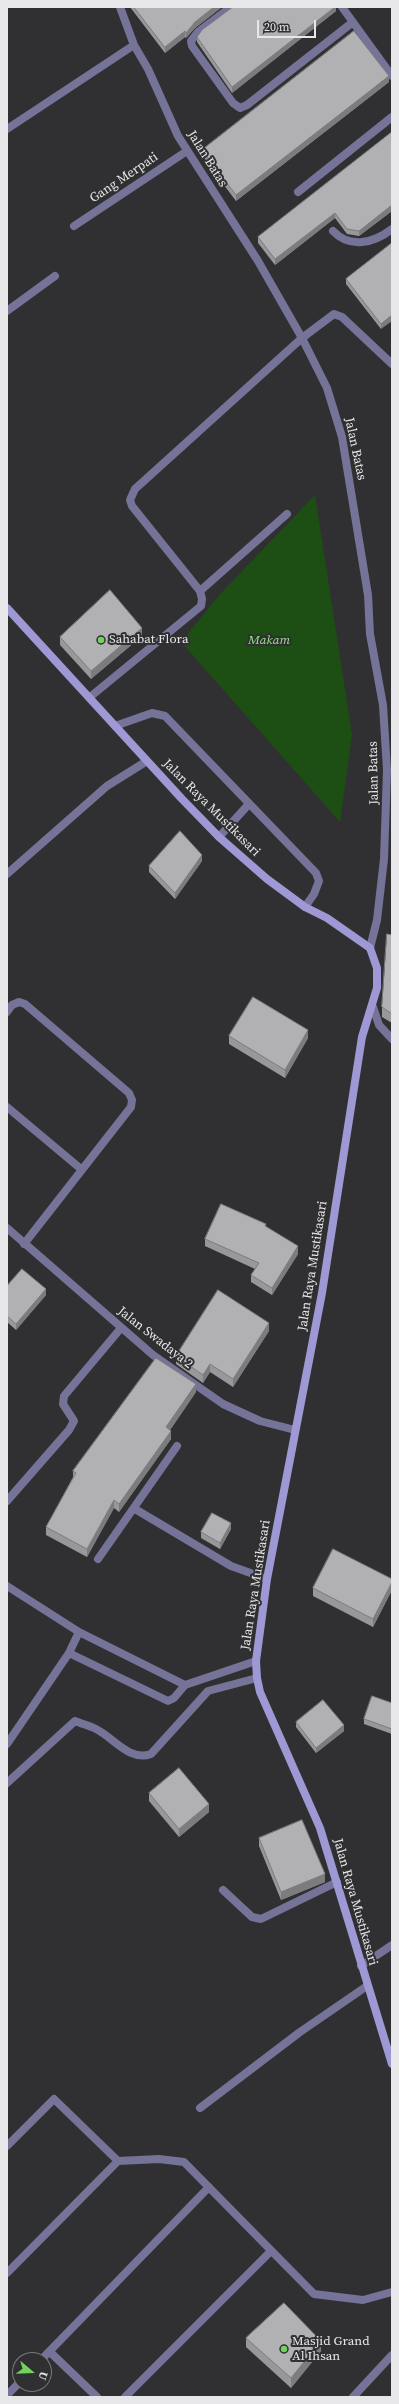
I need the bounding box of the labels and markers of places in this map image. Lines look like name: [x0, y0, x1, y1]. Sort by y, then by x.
place label: Sahabat Flora: [109, 632, 189, 648]
marker: Sahabat Flora: [96, 635, 106, 645]
place label: Masjid Grand Al Ihsan: [292, 2334, 370, 2365]
marker: Masjid Grand Al Ihsan: [279, 2344, 289, 2354]

